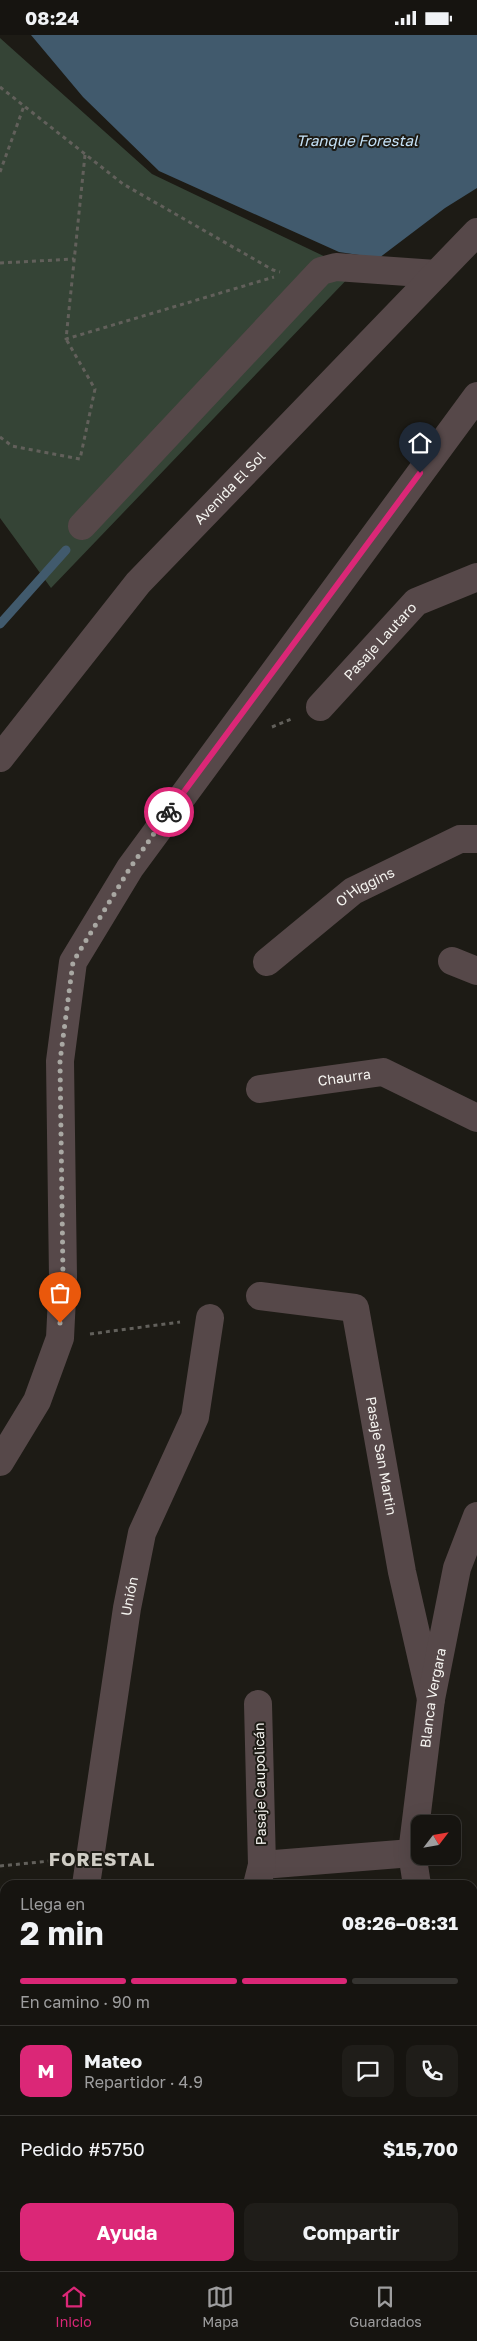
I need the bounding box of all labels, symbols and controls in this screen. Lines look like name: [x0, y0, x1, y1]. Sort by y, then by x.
text: 08:24: [25, 6, 79, 29]
water label: Tranque Forestal: [296, 131, 419, 149]
pin: [399, 422, 441, 473]
icon: home: [406, 429, 434, 457]
street label: Avenida El Sol: [190, 448, 269, 528]
street label: Pasaje Lautaro: [340, 599, 420, 683]
courier: [144, 787, 194, 837]
icon: bike: [155, 798, 183, 826]
street label: O'Higgins: [332, 863, 397, 910]
street label: Chaurra: [317, 1065, 372, 1089]
pin: [39, 1272, 81, 1323]
icon: bag: [46, 1279, 74, 1307]
street label: Pasaje San Martin: [363, 1395, 401, 1517]
street label: Unión: [117, 1575, 141, 1617]
street label: Blanca Vergara: [416, 1646, 449, 1749]
street label: Pasaje Caupolicán: [250, 1722, 269, 1846]
north arrow: [411, 1815, 461, 1865]
map controls: [411, 1815, 461, 1865]
district label: FORESTAL: [49, 1847, 155, 1870]
text: Llega en: [20, 1894, 85, 1914]
text: 08:26–08:31: [342, 1911, 458, 1934]
text: 2 min: [20, 1914, 104, 1952]
text: En camino · 90 m: [20, 1992, 150, 2012]
button: chat: [342, 2045, 394, 2097]
button: phone: [406, 2045, 458, 2097]
text: Mateo: [84, 2049, 142, 2072]
text: M: [38, 2059, 54, 2082]
text: Repartidor · 4.9: [84, 2072, 203, 2092]
text: Pedido #5750: [20, 2137, 145, 2160]
text: $15,700: [383, 2137, 458, 2160]
button: Ayuda: [20, 2203, 234, 2261]
button: Compartir: [244, 2203, 458, 2261]
tab: Inicio: [55, 2283, 92, 2330]
tab: Mapa: [202, 2283, 239, 2330]
tab: Guardados: [349, 2283, 422, 2330]

